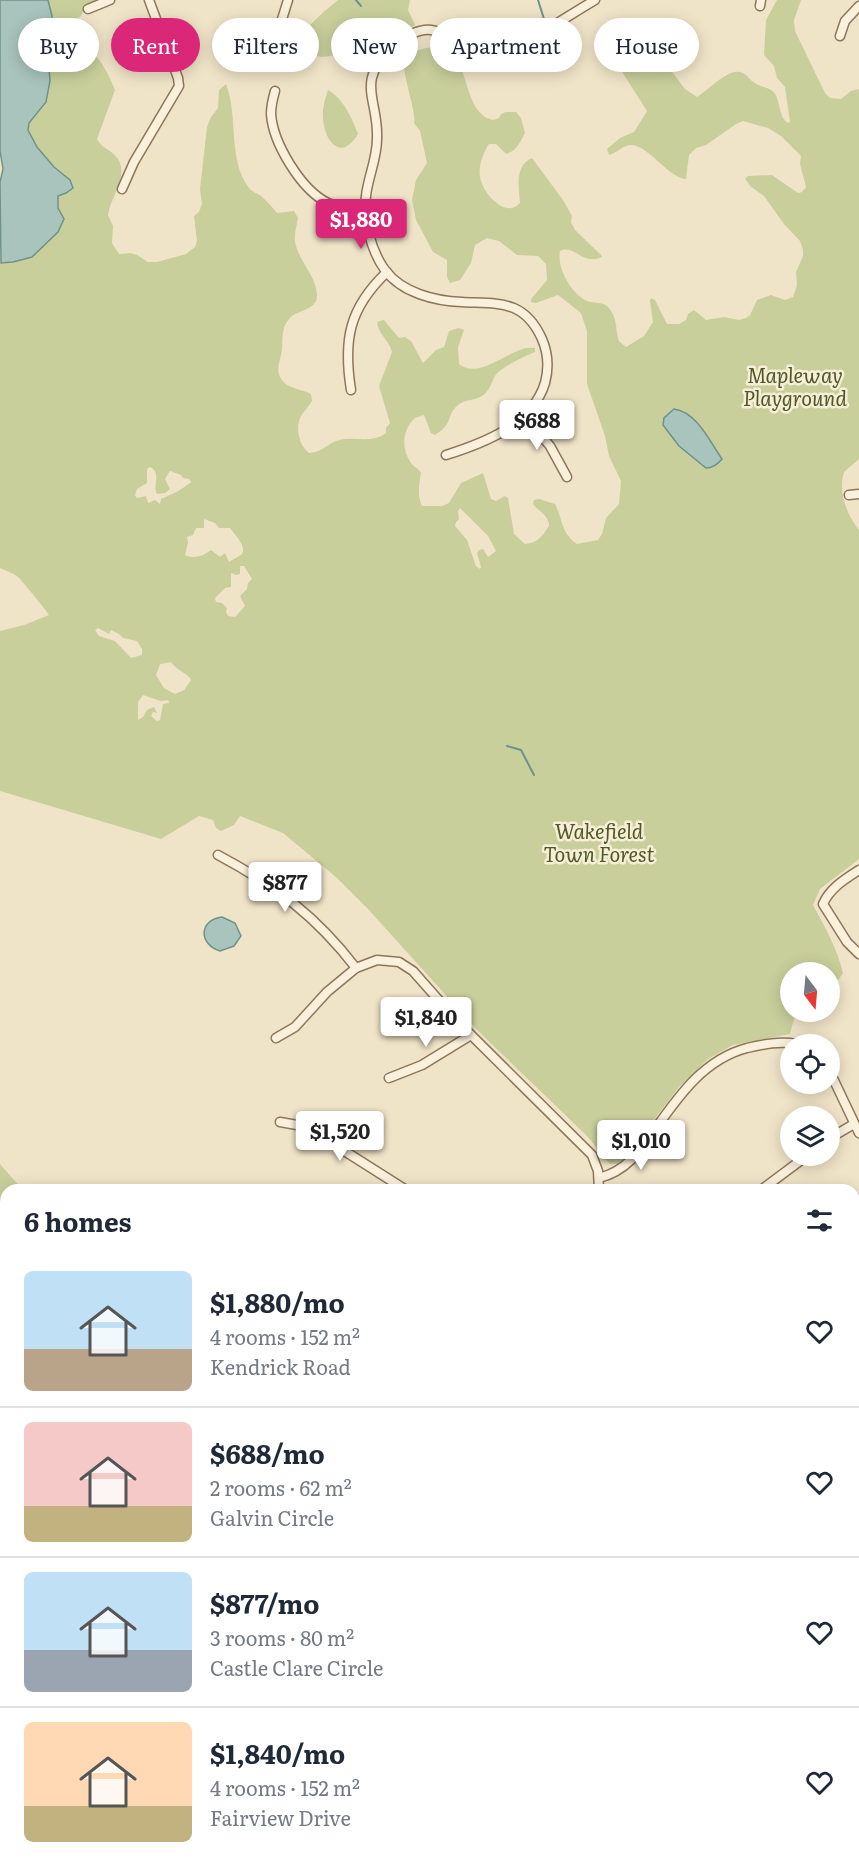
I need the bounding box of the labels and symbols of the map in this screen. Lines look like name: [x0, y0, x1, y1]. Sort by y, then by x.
pin: $1,880: [312, 199, 410, 250]
park label: Mapleway Playground: [743, 359, 848, 412]
pin: $688: [501, 400, 573, 451]
park label: Wakefield Town Forest: [543, 815, 655, 868]
pin: $877: [249, 862, 321, 913]
north arrow: [780, 962, 840, 1022]
pin: $1,840: [377, 997, 475, 1048]
pin: $1,520: [291, 1111, 389, 1162]
pin: $1,010: [592, 1120, 690, 1171]

